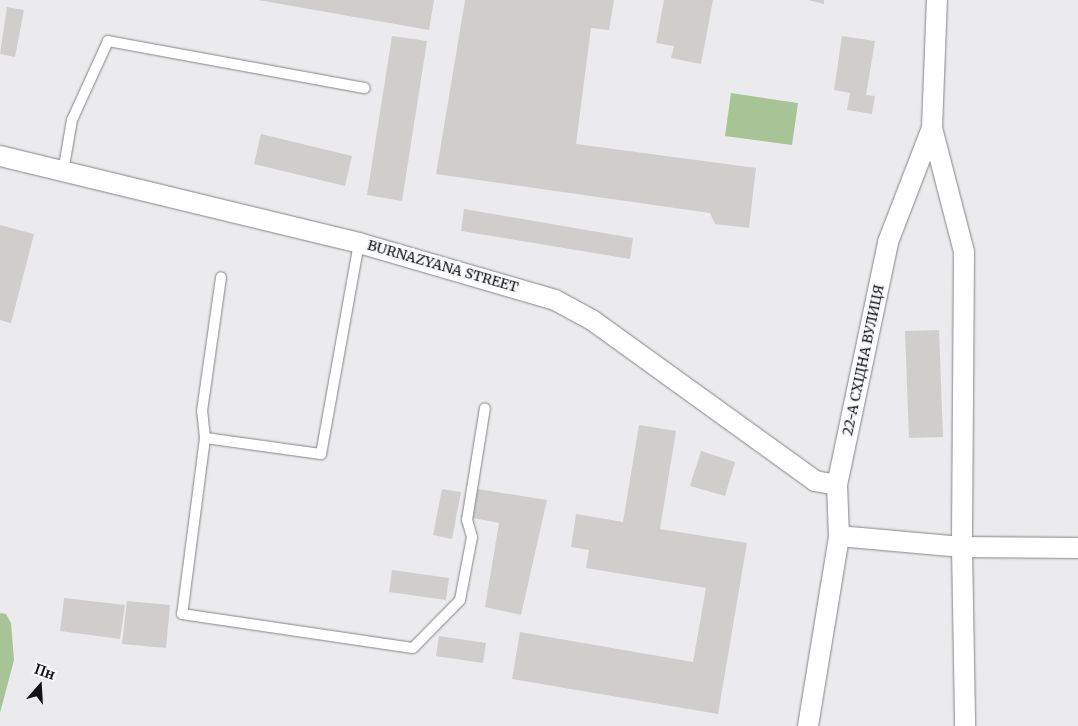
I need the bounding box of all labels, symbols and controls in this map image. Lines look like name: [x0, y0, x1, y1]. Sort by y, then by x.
street label: BURNAZYANA STREET: [366, 236, 520, 296]
street label: 22-А СХІДНА ВУЛИЦЯ: [839, 283, 887, 437]
text: Пн: [32, 660, 58, 684]
north arrow: [15, 661, 65, 711]

